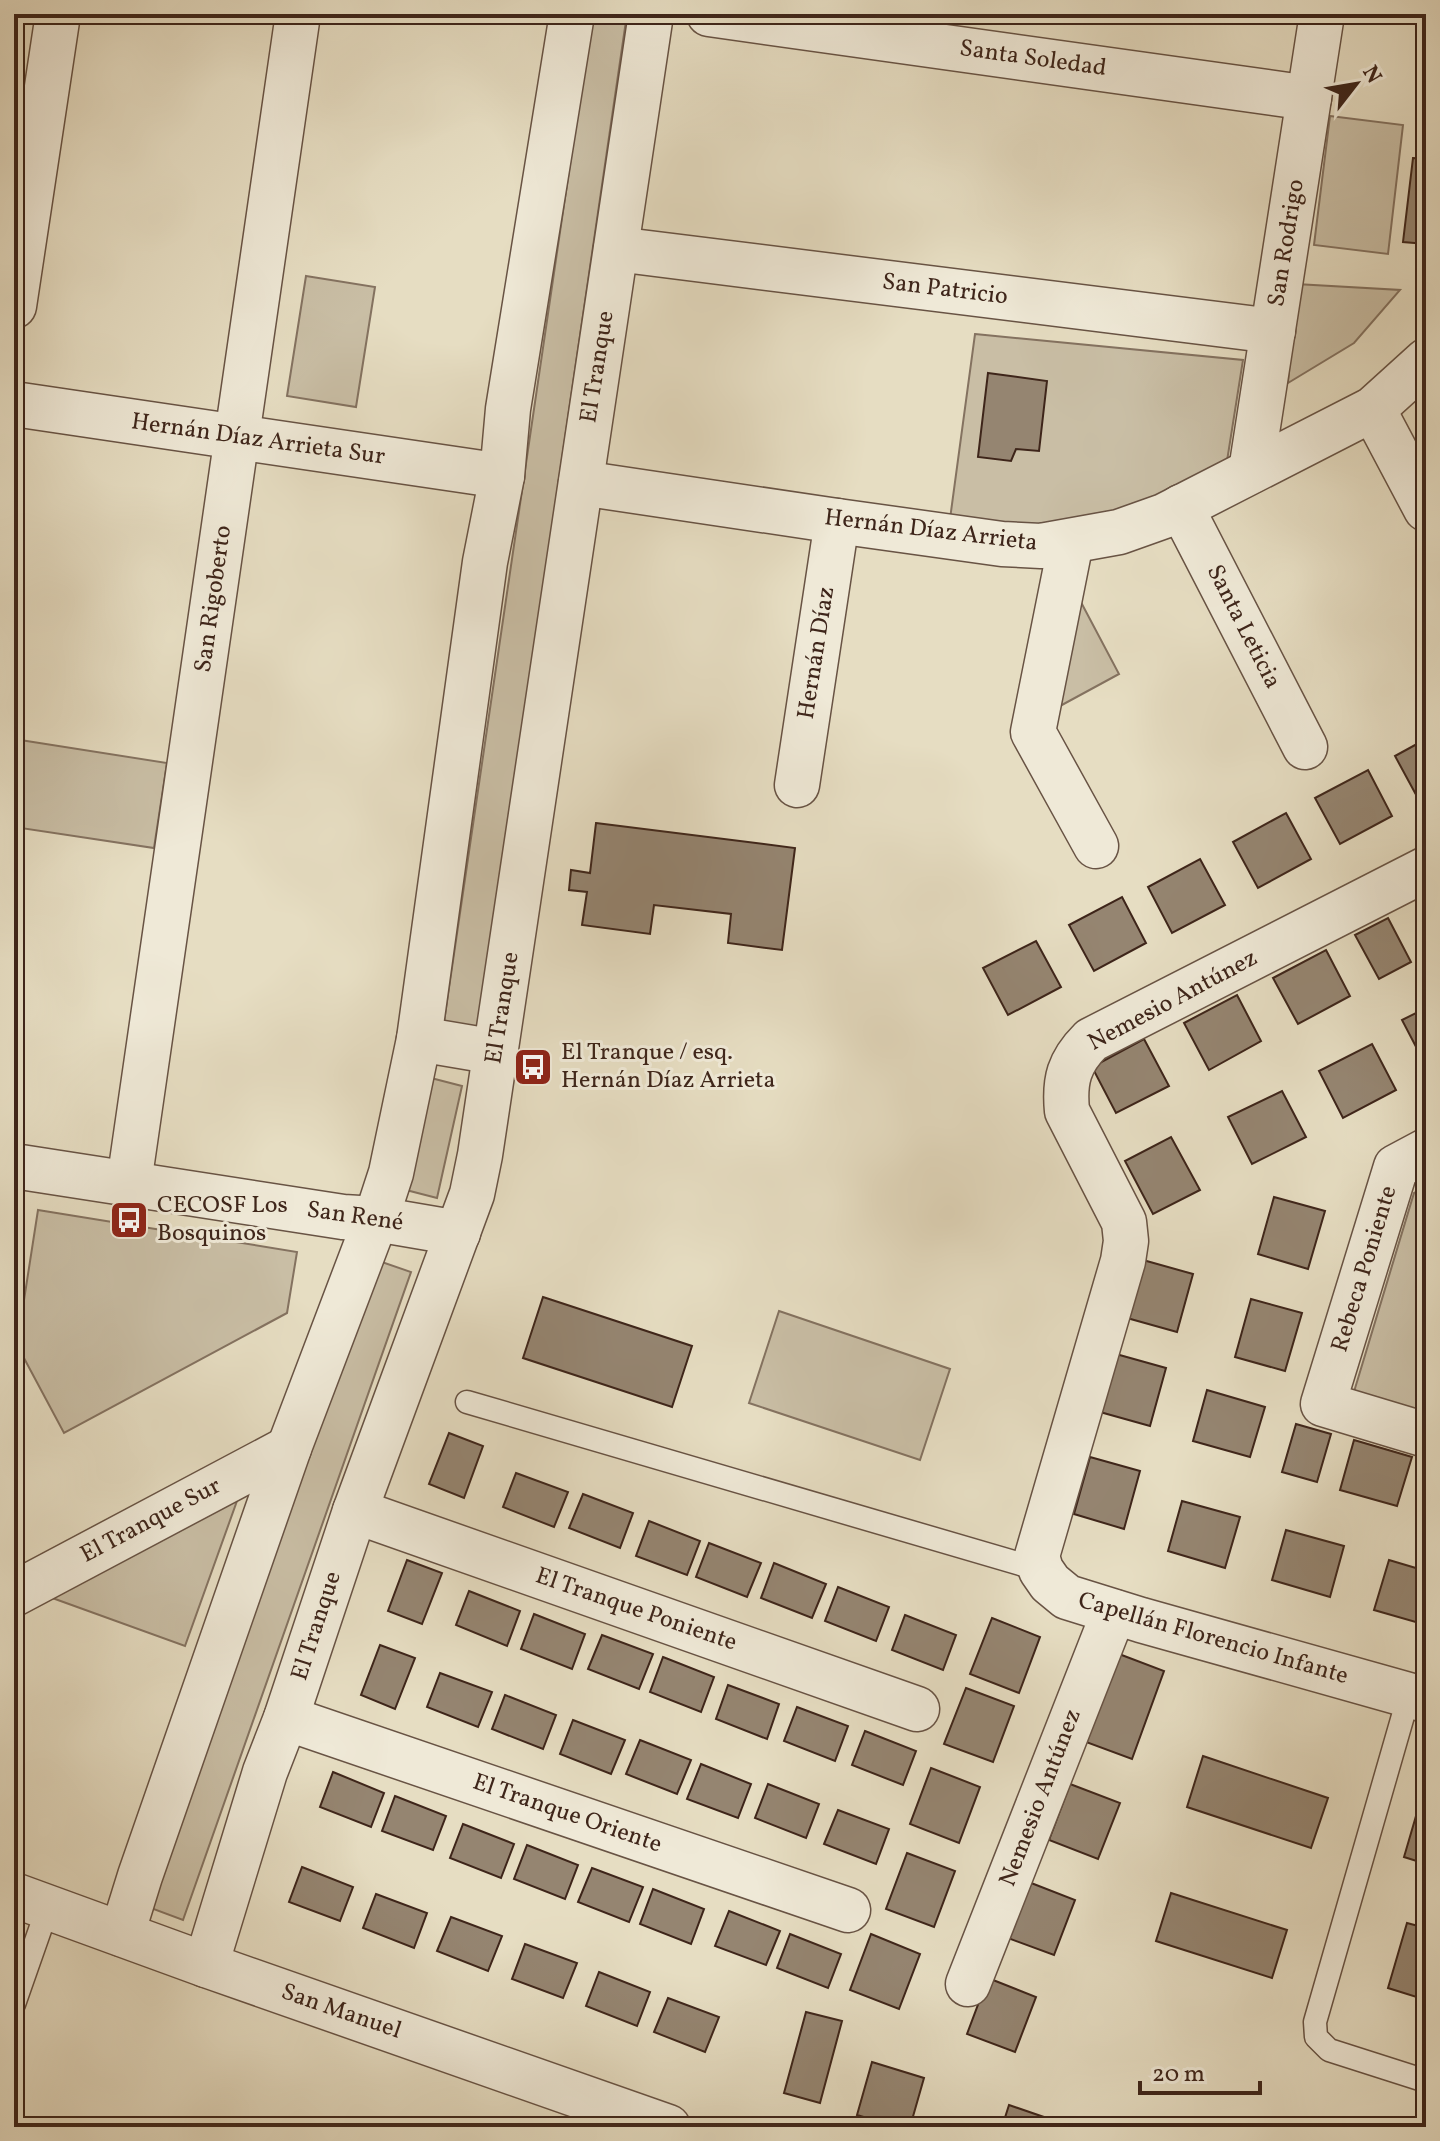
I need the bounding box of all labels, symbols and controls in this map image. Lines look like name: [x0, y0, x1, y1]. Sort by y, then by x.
street label: Santa Soledad: [957, 32, 1109, 86]
north arrow: [1316, 44, 1396, 124]
text: N: [1354, 60, 1388, 90]
street label: San Rodrigo: [1260, 177, 1314, 309]
street label: San Patricio: [880, 265, 1010, 315]
street label: El Tranque: [572, 308, 624, 426]
street label: Hernán Díaz Arrieta Sur: [129, 405, 387, 475]
street label: Hernán Díaz Arrieta: [823, 501, 1039, 561]
street label: San Rigoberto: [187, 523, 241, 675]
street label: Santa Leticia: [1197, 559, 1289, 695]
street label: Hernán Díaz: [790, 584, 844, 722]
street label: Nemesio Antúnez: [1082, 942, 1264, 1060]
street label: El Tranque: [477, 949, 529, 1067]
place label: El Tranque / esq. Hernán Díaz Arrieta: [561, 1036, 775, 1098]
bus stop icon: El Tranque / esq. Hernán Díaz Arrieta: [512, 1046, 554, 1088]
street label: Rebeca Poniente: [1324, 1182, 1406, 1356]
place label: CECOSF Los Bosquinos: [157, 1189, 288, 1251]
street label: San René: [304, 1193, 406, 1241]
bus stop icon: CECOSF Los Bosquinos: [108, 1199, 150, 1241]
street label: El Tranque Sur: [75, 1470, 227, 1572]
street label: El Tranque Poniente: [531, 1560, 741, 1660]
street label: El Tranque: [283, 1567, 351, 1685]
street label: Capellán Florencio Infante: [1074, 1584, 1352, 1694]
street label: Nemesio Antúnez: [991, 1704, 1091, 1892]
street label: El Tranque Oriente: [468, 1766, 666, 1862]
street label: San Manuel: [276, 1976, 406, 2048]
scale bar: [1140, 2045, 1260, 2095]
text: 20 m: [1152, 2058, 1205, 2092]

